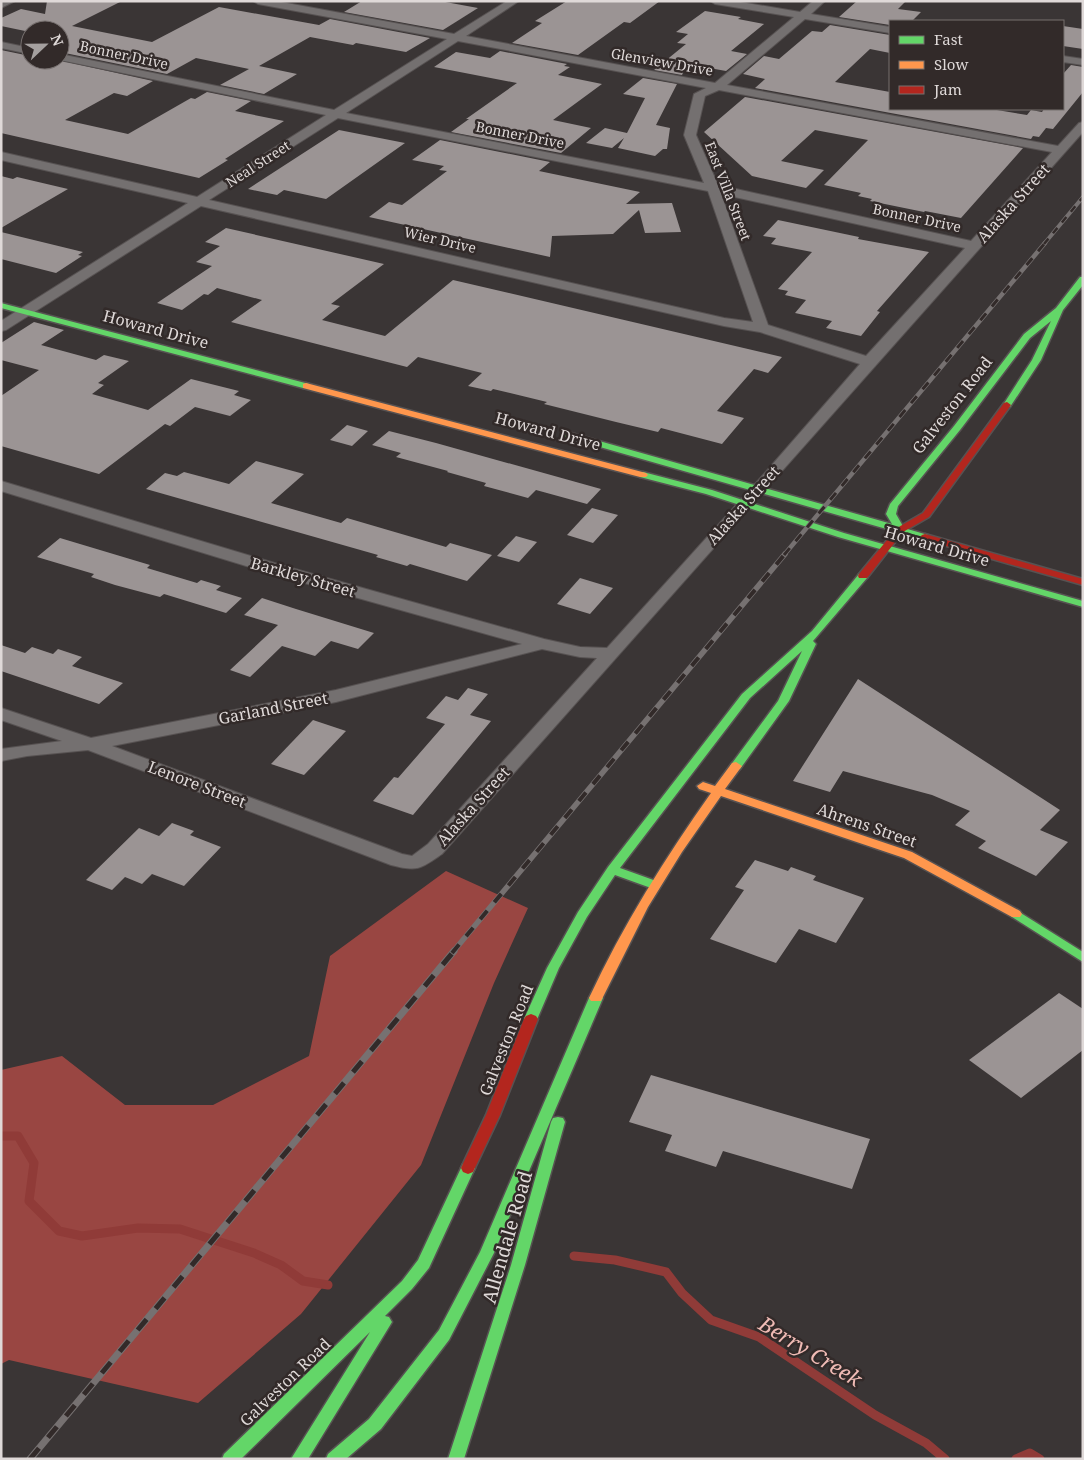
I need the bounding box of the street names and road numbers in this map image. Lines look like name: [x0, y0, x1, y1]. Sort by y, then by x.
street label: Bonner Drive: [78, 36, 170, 73]
street label: Glenview Drive: [609, 43, 715, 80]
street label: Bonner Drive: [474, 117, 566, 152]
street label: Neal Street: [222, 136, 294, 191]
street label: East Villa Street: [701, 139, 756, 243]
street label: Alaska Street: [971, 158, 1055, 247]
street label: Bonner Drive: [871, 199, 963, 236]
street label: Wier Drive: [402, 222, 478, 257]
street label: Howard Drive: [101, 304, 211, 354]
street label: Galveston Road: [907, 351, 997, 458]
street label: Howard Drive: [493, 406, 603, 456]
street label: Alaska Street: [701, 460, 785, 549]
street label: Howard Drive: [882, 520, 992, 572]
street label: Barkley Street: [248, 552, 358, 603]
street label: Garland Street: [216, 687, 330, 729]
street label: Lenore Street: [145, 755, 249, 813]
street label: Alaska Street: [431, 761, 515, 850]
street label: Ahrens Street: [814, 798, 920, 852]
street label: Galveston Road: [474, 981, 538, 1099]
street label: Allendale Road: [476, 1167, 538, 1306]
street label: Galveston Road: [235, 1333, 335, 1431]

